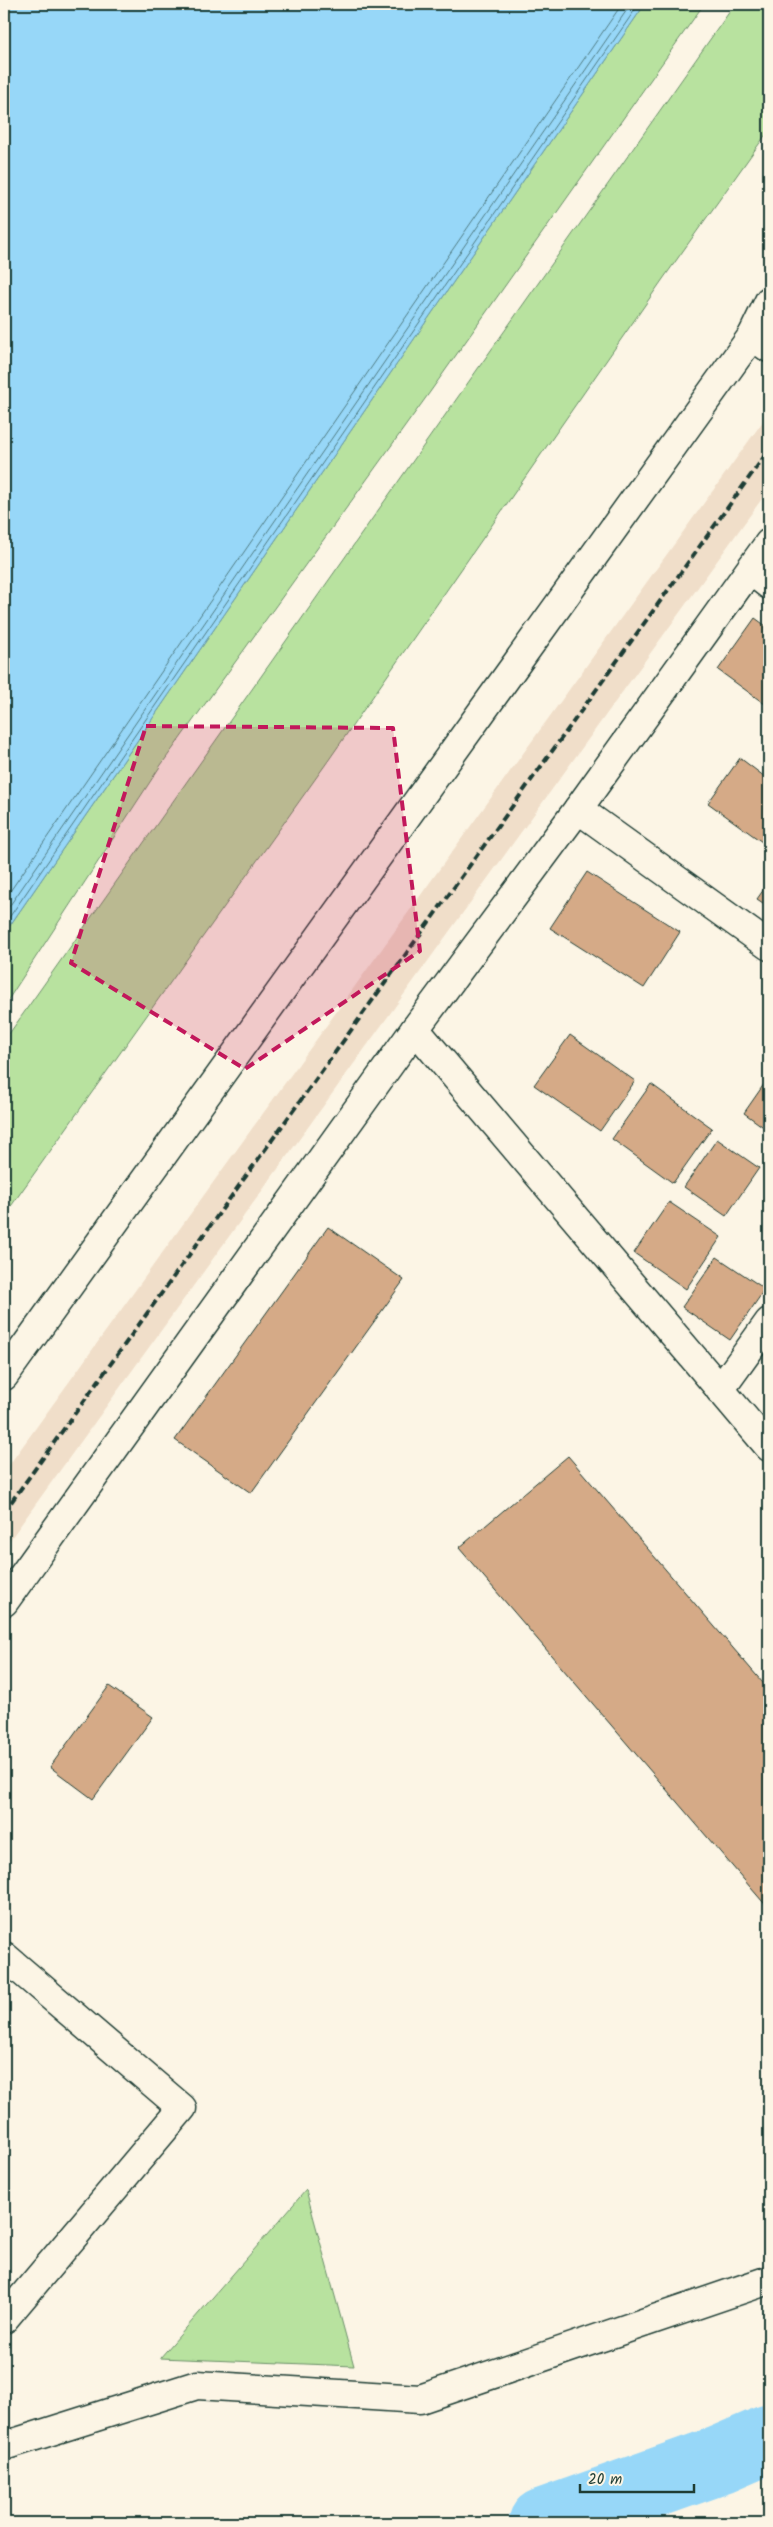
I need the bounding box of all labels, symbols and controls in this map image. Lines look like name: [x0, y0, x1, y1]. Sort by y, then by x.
scale bar: [580, 2462, 694, 2494]
text: 20 m: [588, 2468, 622, 2492]

